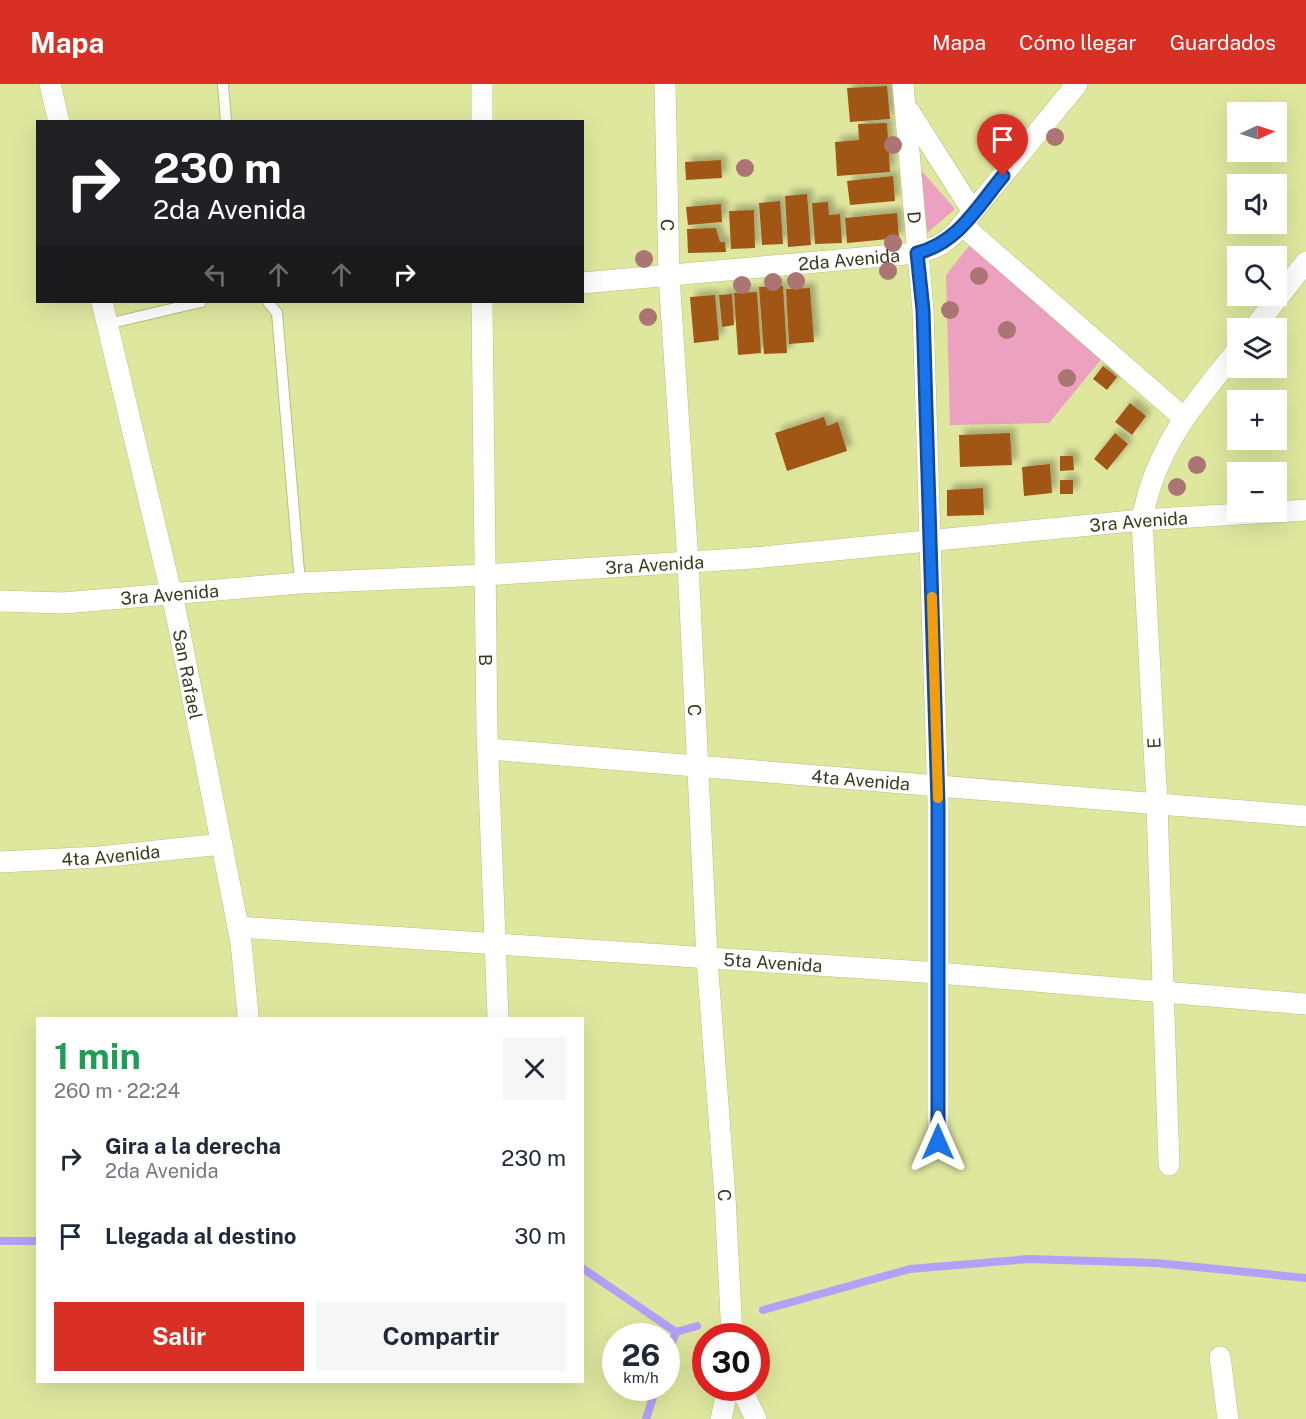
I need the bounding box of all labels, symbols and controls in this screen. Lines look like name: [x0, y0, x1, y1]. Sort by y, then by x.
text: Mapa: [30, 26, 104, 59]
text: Mapa: [932, 30, 986, 55]
text: Cómo llegar: [1019, 30, 1137, 55]
text: Guardados: [1170, 30, 1276, 55]
north arrow: [1227, 102, 1287, 162]
map controls: [1227, 102, 1287, 522]
pin: [977, 114, 1028, 176]
icon: arrive: [986, 123, 1019, 156]
text: 230 m: [153, 143, 282, 192]
icon: right: [54, 144, 132, 222]
button: sound: [1227, 174, 1287, 234]
text: 2da Avenida: [153, 193, 306, 225]
street label: D: [904, 210, 926, 225]
street label: C: [657, 219, 679, 231]
street label: 2da Avenida: [797, 244, 901, 274]
button: search: [1227, 246, 1287, 306]
icon: left: [199, 258, 232, 291]
icon: ahead: [262, 258, 295, 291]
icon: ahead: [325, 258, 358, 291]
icon: right: [388, 258, 421, 291]
button: layers: [1227, 318, 1287, 378]
button: +: [1227, 390, 1287, 450]
button: −: [1227, 462, 1287, 522]
street label: 3ra Avenida: [1088, 507, 1189, 536]
street label: 3ra Avenida: [605, 551, 705, 578]
street label: 3ra Avenida: [119, 579, 220, 609]
street label: San Rafael: [169, 627, 207, 721]
street label: B: [476, 654, 497, 666]
street label: C: [684, 703, 706, 717]
street label: E: [1143, 737, 1165, 749]
street label: 4ta Avenida: [811, 765, 911, 794]
street label: 4ta Avenida: [61, 840, 161, 869]
street label: 5ta Avenida: [723, 948, 823, 976]
text: 1 min: [54, 1035, 141, 1077]
button: close: [503, 1037, 566, 1100]
text: 260 m · 22:24: [54, 1079, 180, 1103]
position arrow: [906, 1110, 970, 1174]
text: Gira a la derecha: [105, 1133, 281, 1159]
icon: right: [54, 1142, 87, 1175]
text: 230 m: [501, 1145, 566, 1171]
text: 2da Avenida: [105, 1159, 218, 1183]
street label: C: [714, 1188, 736, 1202]
icon: arrive: [54, 1220, 87, 1253]
text: Llegada al destino: [105, 1223, 296, 1249]
text: 30 m: [514, 1223, 566, 1249]
button: Salir: [54, 1302, 304, 1371]
button: Compartir: [316, 1302, 566, 1371]
speed limit sign: 30: [692, 1323, 770, 1401]
text: 26: [622, 1337, 660, 1373]
text: km/h: [623, 1369, 659, 1386]

